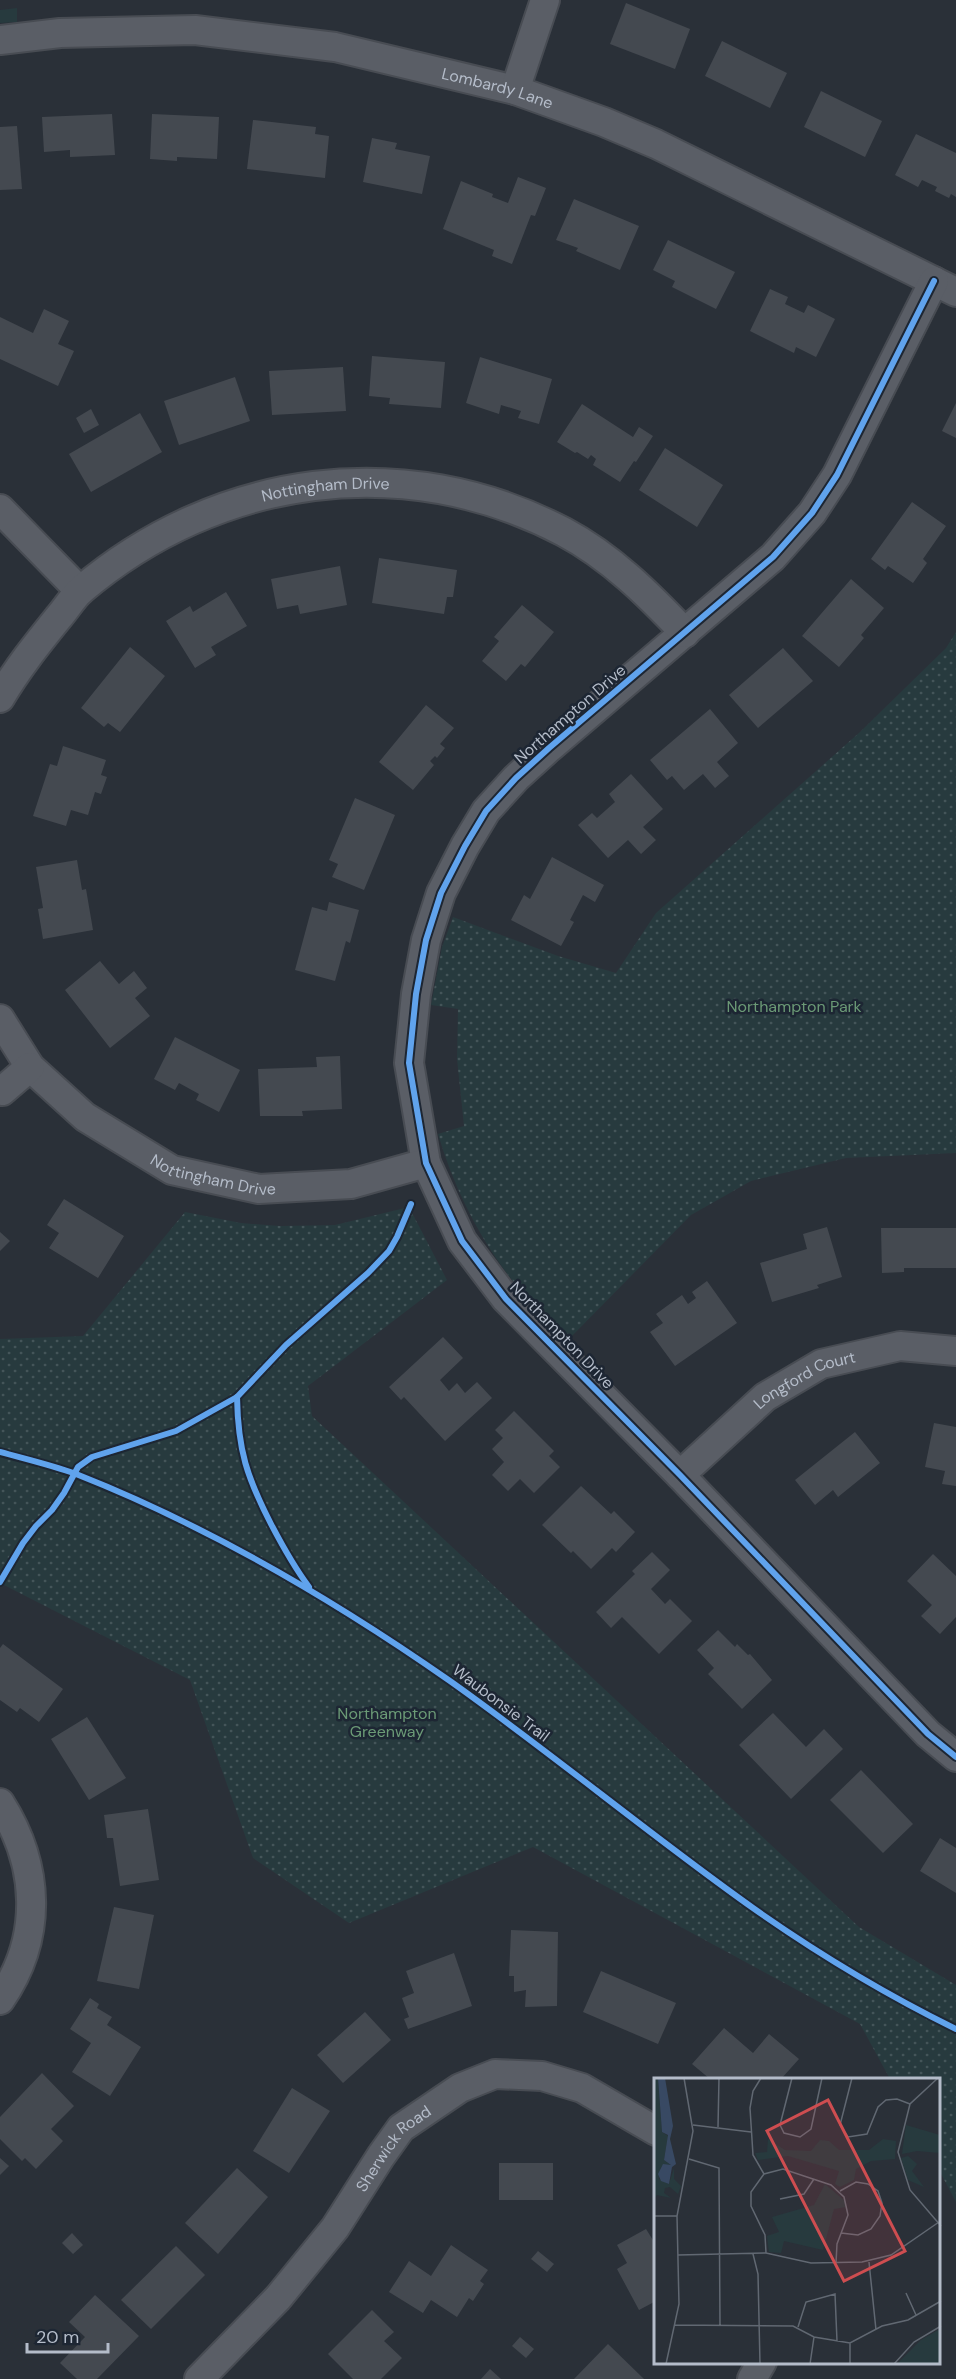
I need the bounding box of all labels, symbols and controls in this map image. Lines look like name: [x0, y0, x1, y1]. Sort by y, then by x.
street label: Lombardy Lane: [440, 62, 556, 113]
street label: Nottingham Drive: [259, 472, 390, 506]
street label: Northampton Drive: [510, 660, 630, 768]
park label: Northampton Park: [726, 996, 862, 1017]
street label: Nottingham Drive: [147, 1149, 276, 1200]
street label: Northampton Drive: [505, 1277, 619, 1393]
street label: Longford Court: [749, 1346, 857, 1413]
street label: Waubonsie Trail: [448, 1660, 554, 1746]
park label: Northampton Greenway: [337, 1703, 437, 1742]
inset map: [654, 2078, 941, 2364]
street label: Sherwick Road: [351, 2100, 435, 2195]
scale bar: [27, 2316, 108, 2354]
text: 20 m: [36, 2325, 79, 2349]

